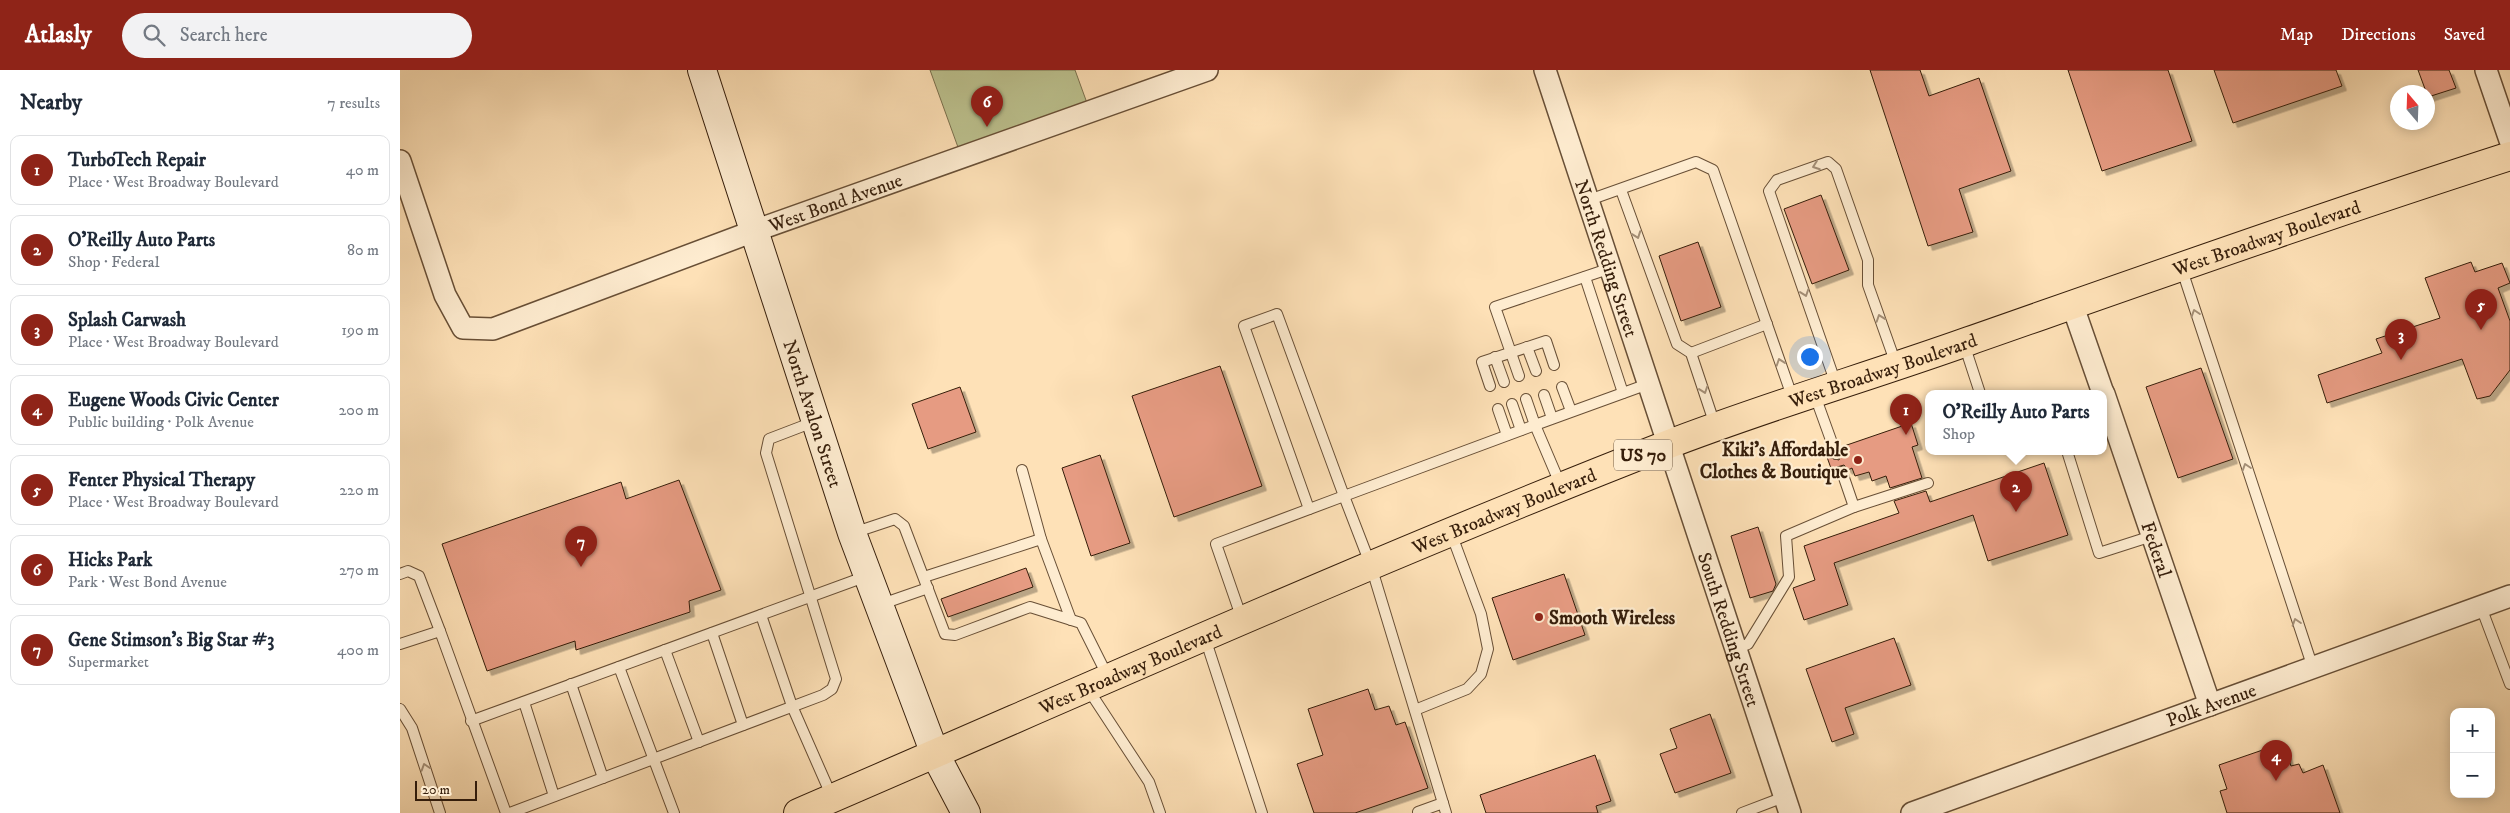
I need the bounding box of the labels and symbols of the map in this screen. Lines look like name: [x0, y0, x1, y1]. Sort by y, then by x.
north arrow: [2390, 85, 2435, 130]
pin: 6: [971, 86, 1003, 127]
one-way arrow: [1813, 160, 1821, 170]
street label: West Bond Avenue: [765, 169, 906, 238]
street label: North Redding Street: [1569, 177, 1642, 340]
street label: West Broadway Boulevard: [2169, 196, 2364, 282]
one-way arrow: [1631, 231, 1641, 239]
one-way arrow: [1799, 288, 1809, 296]
pin: 5: [2465, 289, 2497, 330]
one-way arrow: [2191, 309, 2201, 318]
one-way arrow: [1876, 314, 1886, 323]
pin: 3: [2385, 319, 2417, 360]
street label: West Broadway Boulevard: [1785, 329, 1981, 414]
street label: North Avalon Street: [777, 337, 846, 491]
your location: [1797, 344, 1823, 370]
one-way arrow: [1776, 358, 1786, 366]
one-way arrow: [1698, 385, 1708, 394]
pin: 1: [1890, 394, 1922, 435]
place label: Kiki's Affordable Clothes & Boutique: [1700, 439, 1848, 485]
road number: US 70: [1614, 440, 1672, 470]
marker: Kiki's Affordable Clothes & Boutique: [1852, 454, 1864, 466]
street label: West Broadway Boulevard: [1408, 464, 1600, 560]
one-way arrow: [2242, 464, 2252, 472]
pin: 2: [2000, 471, 2032, 512]
street label: Federal: [2135, 519, 2176, 581]
pin: 7: [565, 526, 597, 567]
street label: South Redding Street: [1692, 550, 1764, 710]
place label: Smooth Wireless: [1549, 607, 1676, 630]
marker: Smooth Wireless: [1533, 611, 1545, 623]
one-way arrow: [2292, 618, 2302, 626]
street label: West Broadway Boulevard: [1035, 620, 1226, 720]
street label: Polk Avenue: [2163, 679, 2260, 733]
pin: 4: [2260, 740, 2292, 781]
one-way arrow: [420, 763, 430, 771]
scale bar: [415, 778, 478, 801]

